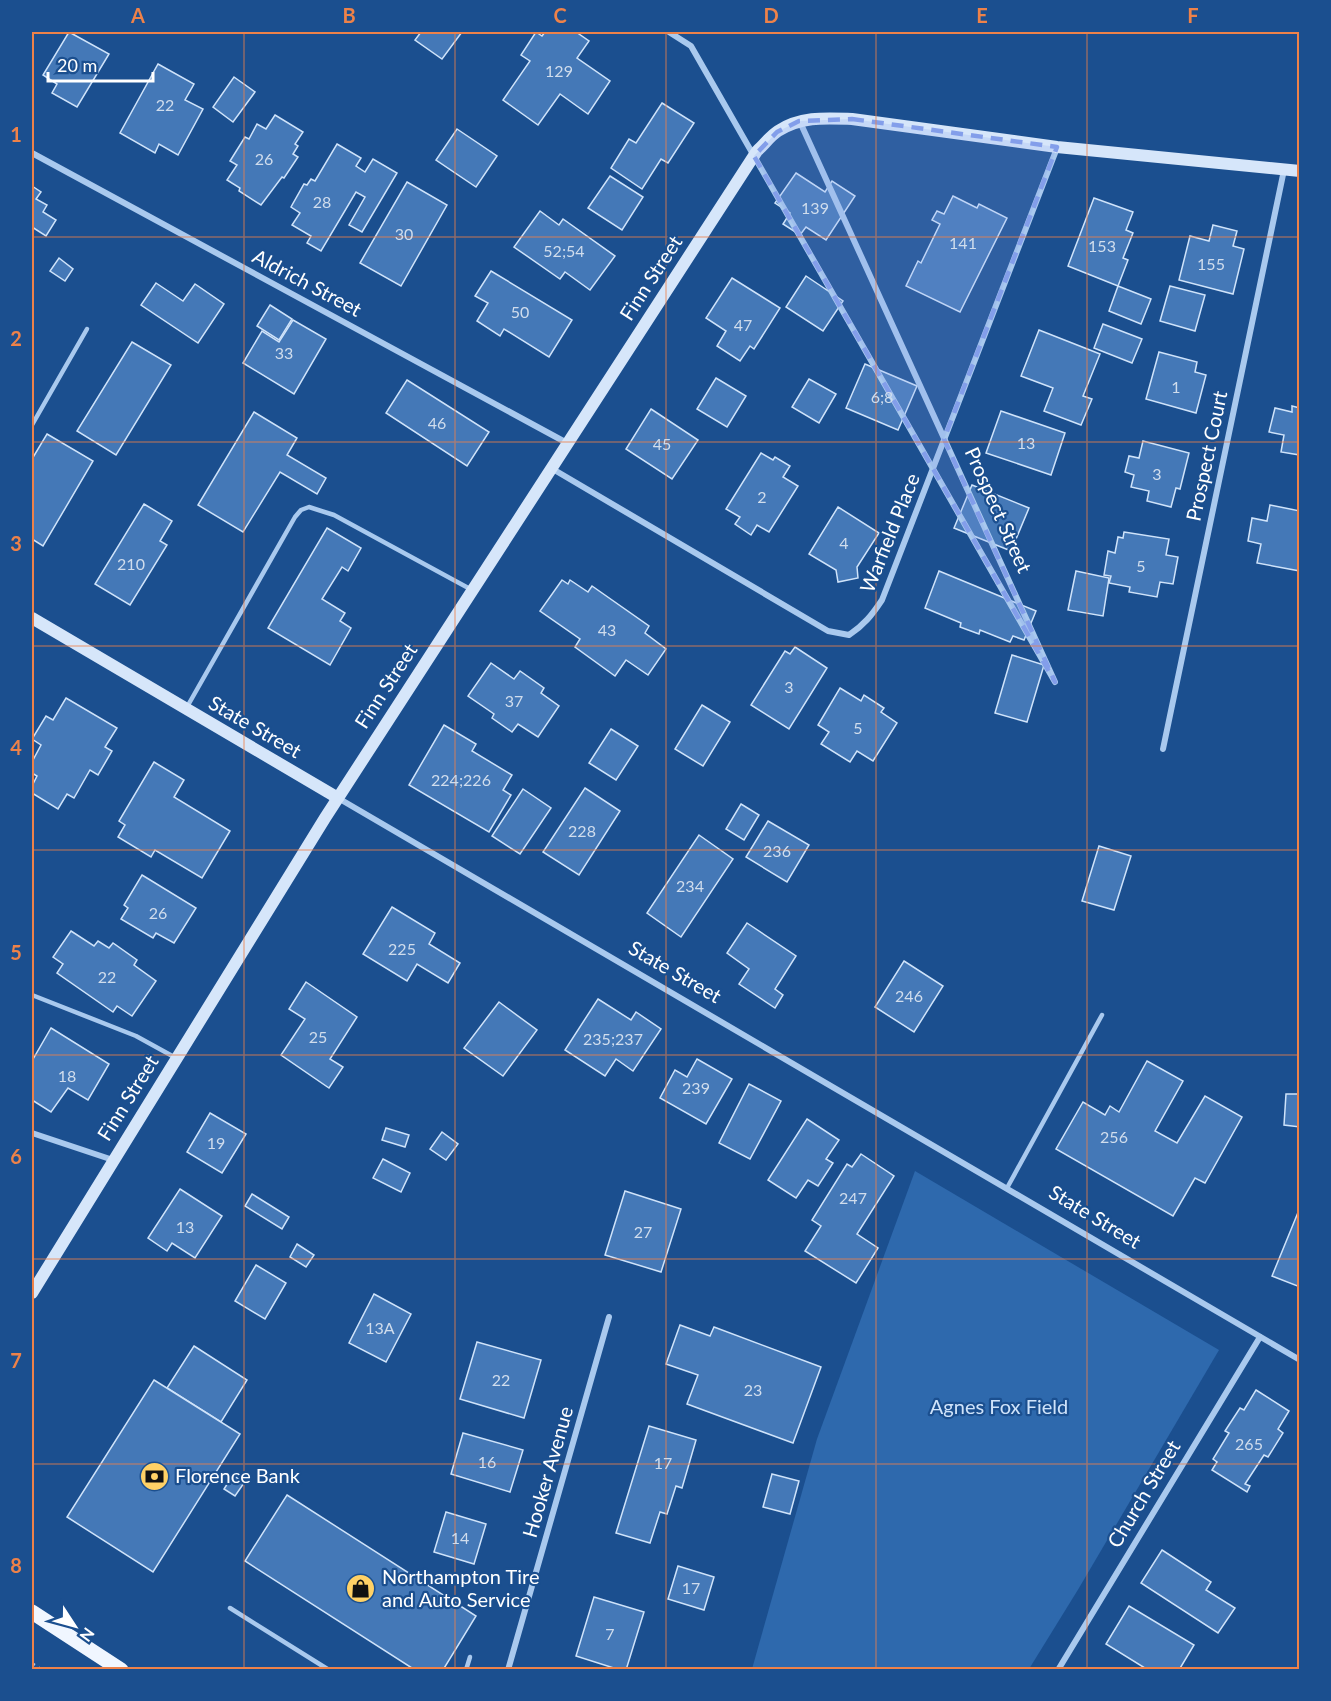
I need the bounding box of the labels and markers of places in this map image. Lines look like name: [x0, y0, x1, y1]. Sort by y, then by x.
bank icon: Florence Bank: [138, 1460, 170, 1492]
place label: Florence Bank: [175, 1463, 301, 1487]
place label: Northampton Tire and Auto Service: [382, 1564, 540, 1611]
shop icon: Northampton Tire and Auto Service: [345, 1573, 377, 1605]

